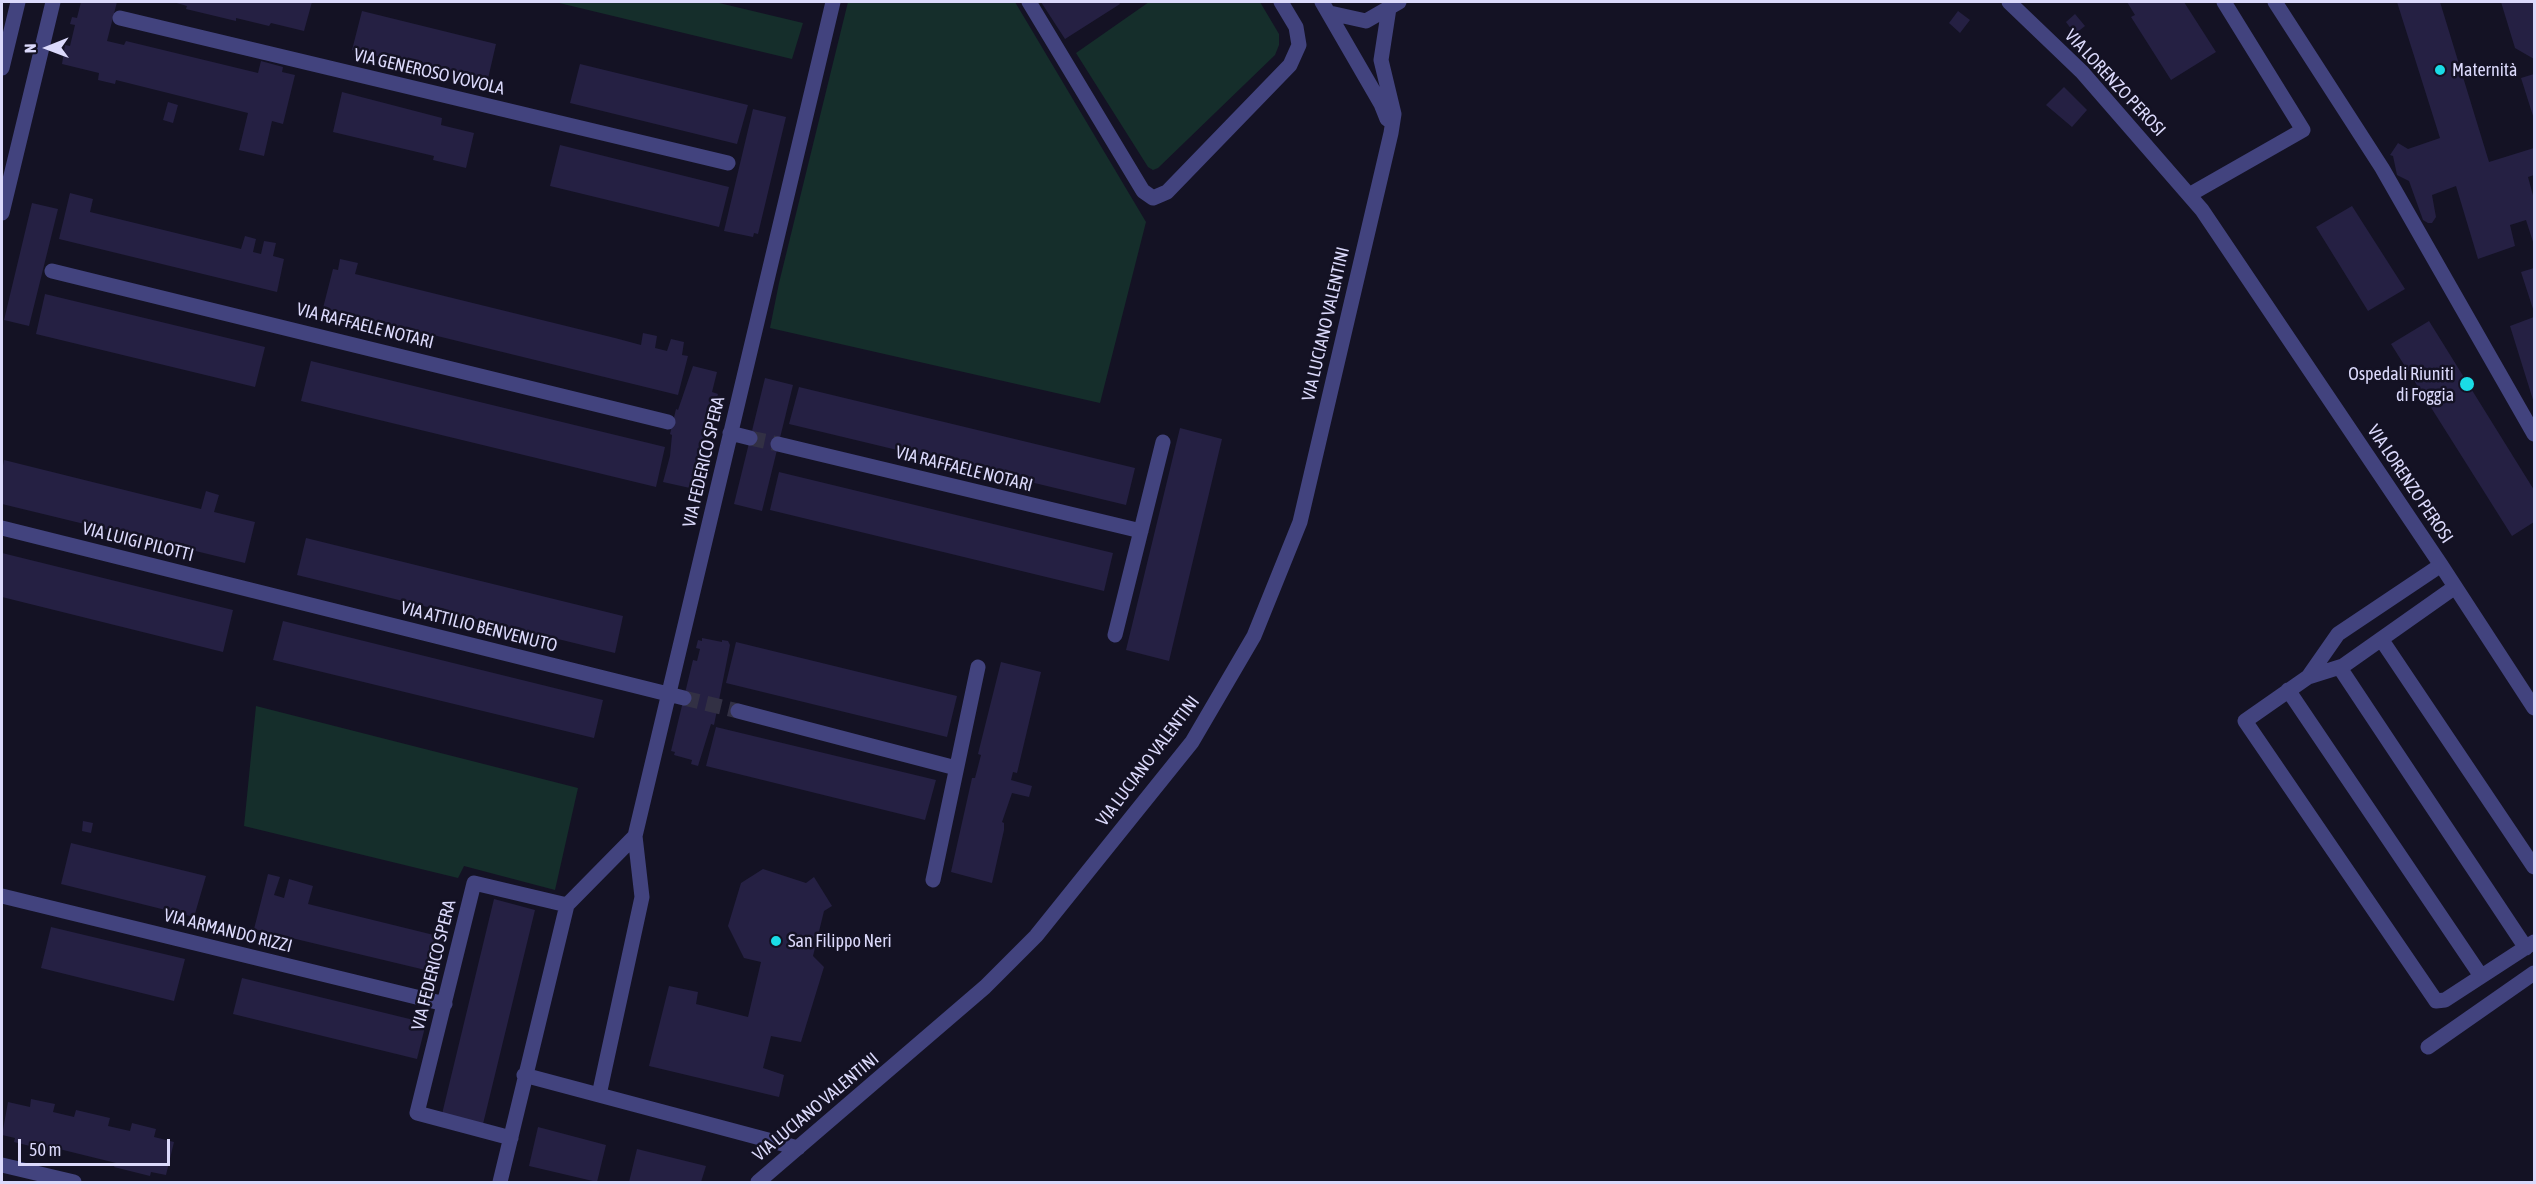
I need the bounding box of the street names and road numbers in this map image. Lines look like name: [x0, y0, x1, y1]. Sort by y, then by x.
street label: VIA LORENZO PEROSI: [2060, 25, 2170, 141]
street label: VIA GENEROSO VOVOLA: [352, 44, 506, 100]
street label: VIA LUCIANO VALENTINI: [1298, 245, 1354, 403]
street label: VIA RAFFAELE NOTARI: [294, 299, 436, 353]
street label: VIA FEDERICO SPERA: [678, 395, 730, 529]
street label: VIA LORENZO PEROSI: [2362, 421, 2458, 547]
street label: VIA RAFFAELE NOTARI: [893, 442, 1035, 496]
street label: VIA LUIGI PILOTTI: [80, 518, 196, 566]
street label: VIA ATTILIO BENVENUTO: [399, 597, 559, 657]
street label: VIA LUCIANO VALENTINI: [1092, 692, 1204, 830]
street label: VIA FEDERICO SPERA: [407, 898, 461, 1032]
street label: VIA ARMANDO RIZZI: [162, 905, 294, 957]
street label: VIA LUCIANO VALENTINI: [749, 1048, 883, 1166]

